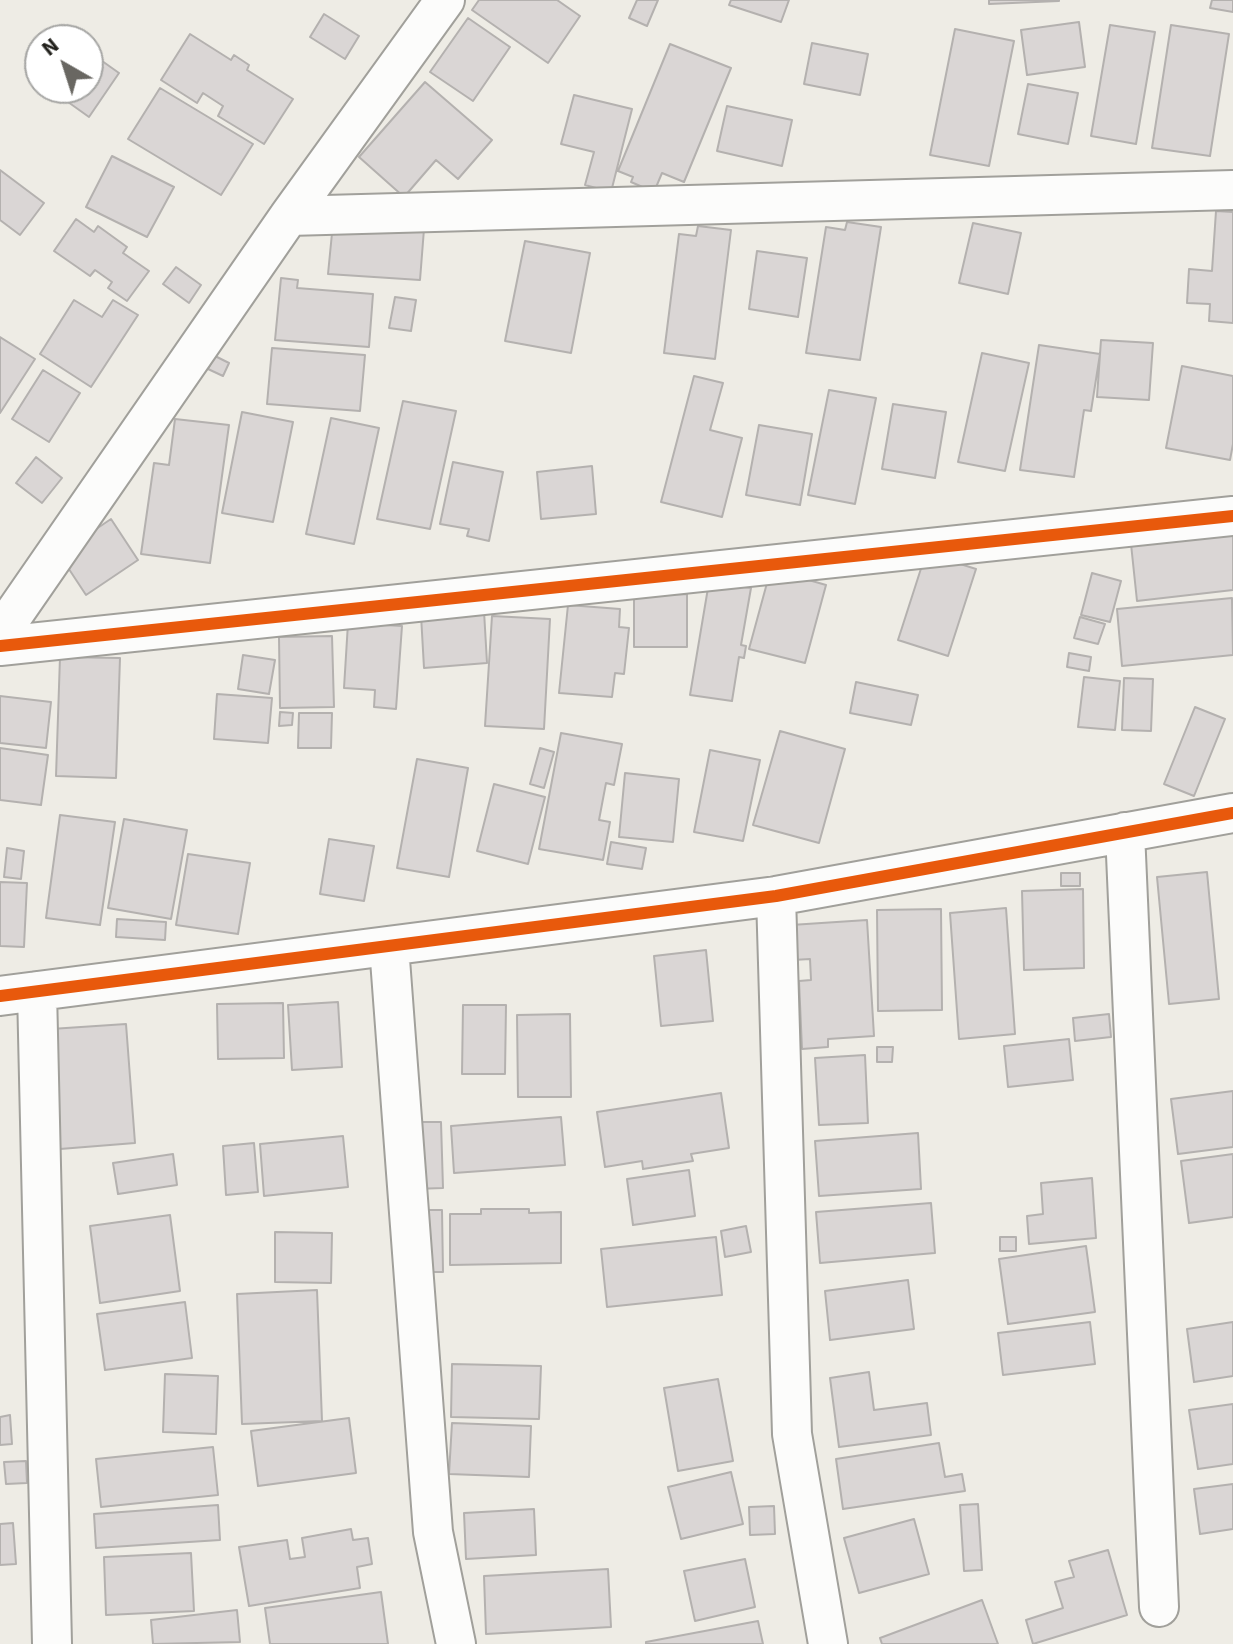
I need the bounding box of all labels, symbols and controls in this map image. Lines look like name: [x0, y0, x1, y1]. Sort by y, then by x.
north arrow: [24, 24, 104, 104]
text: N: [34, 30, 66, 64]

